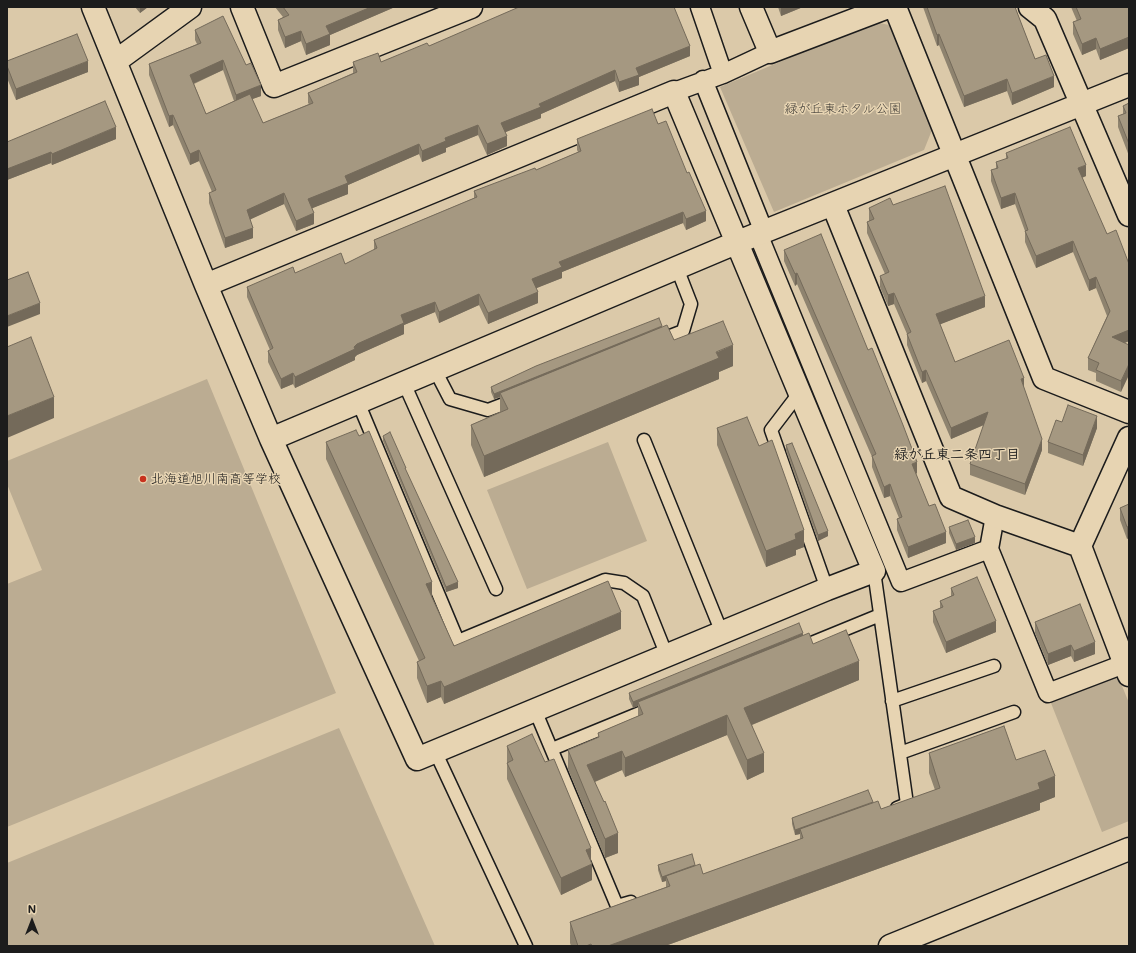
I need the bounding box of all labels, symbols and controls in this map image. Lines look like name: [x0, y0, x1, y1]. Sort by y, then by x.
park label: 緑が丘東ホタル公園: [785, 101, 901, 117]
district label: 緑が丘東二条四丁目: [894, 447, 1020, 463]
place label: 北海道旭川南高等学校: [151, 471, 281, 487]
marker: 北海道旭川南高等学校: [138, 474, 148, 484]
north arrow: [12, 901, 52, 941]
text: N: [28, 901, 36, 916]

